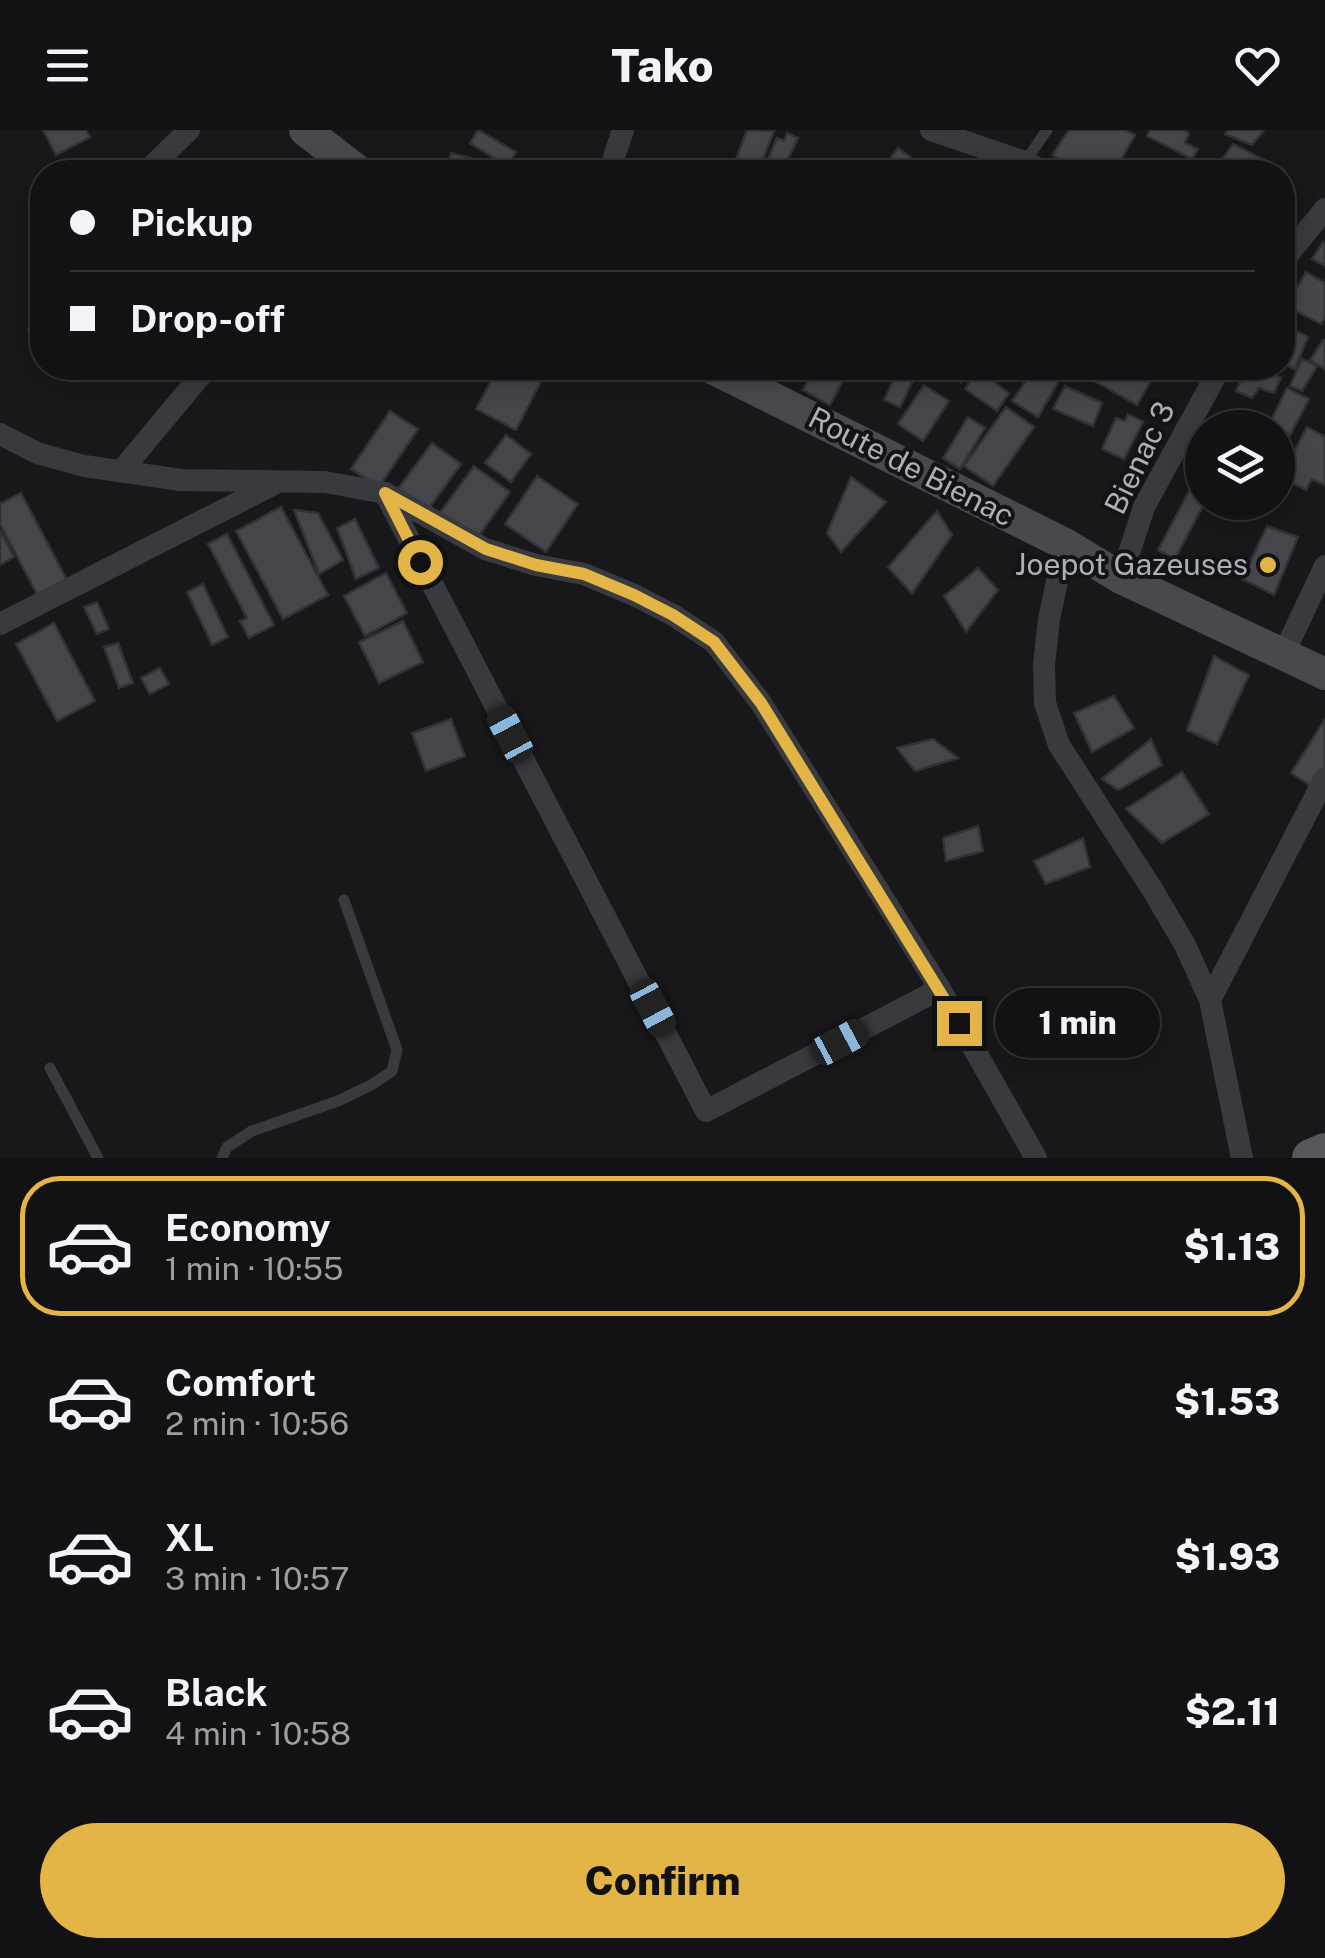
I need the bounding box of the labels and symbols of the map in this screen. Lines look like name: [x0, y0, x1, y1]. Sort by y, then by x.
street label: Bienac 3: [1096, 395, 1182, 520]
street label: Route de Bienac: [803, 399, 1020, 533]
route start: [398, 540, 443, 585]
place label: Joepot Gazeuses: [1015, 546, 1248, 582]
marker: Joepot Gazeuses: [1257, 554, 1279, 576]
car: [483, 700, 537, 768]
car: [626, 974, 680, 1042]
callout: 1 min: [994, 988, 1159, 1058]
route end: [937, 1001, 982, 1046]
car: [806, 1015, 874, 1069]

